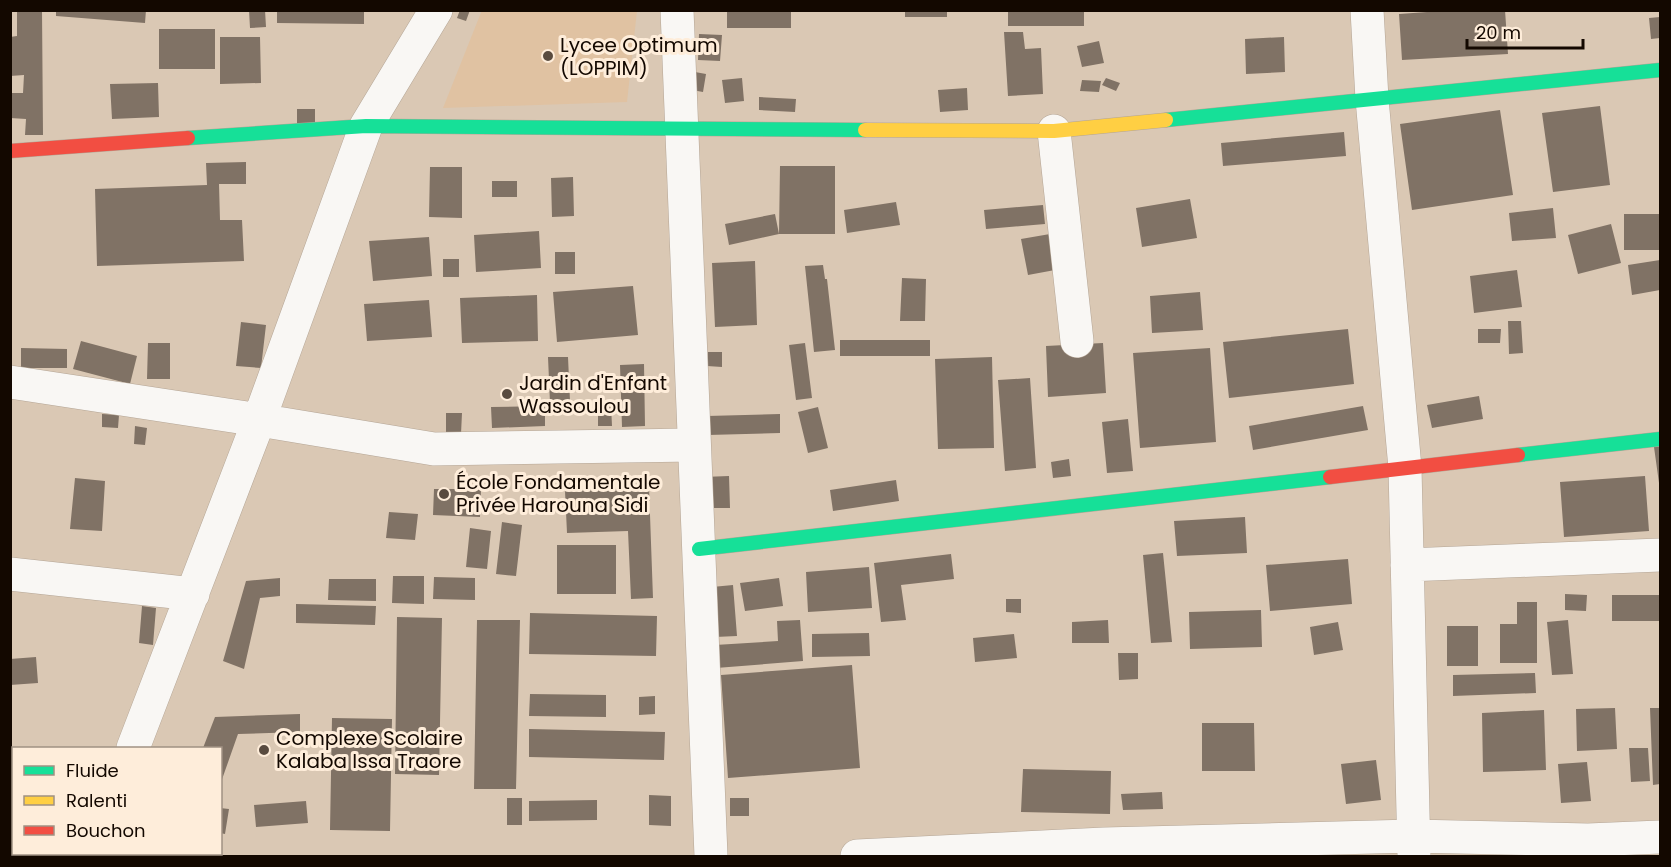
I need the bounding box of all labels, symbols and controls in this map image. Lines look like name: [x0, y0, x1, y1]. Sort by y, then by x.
scale bar: [1467, 12, 1582, 50]
text: 20 m: [1476, 20, 1521, 45]
place label: Lycee Optimum (LOPPIM): [560, 31, 718, 82]
marker: Lycee Optimum (LOPPIM): [541, 49, 555, 63]
place label: Jardin d'Enfant Wassoulou: [519, 369, 667, 420]
marker: Jardin d'Enfant Wassoulou: [500, 387, 514, 401]
place label: École Fondamentale Privée Harouna Sidi: [456, 468, 661, 519]
marker: École Fondamentale Privée Harouna Sidi: [437, 487, 451, 501]
place label: Complexe Scolaire Kalaba Issa Traore: [276, 724, 463, 775]
marker: Complexe Scolaire Kalaba Issa Traore: [257, 743, 271, 757]
legend: [12, 747, 222, 855]
text: Fluide: [66, 758, 119, 783]
text: Ralenti: [66, 788, 127, 813]
text: Bouchon: [66, 818, 146, 843]

